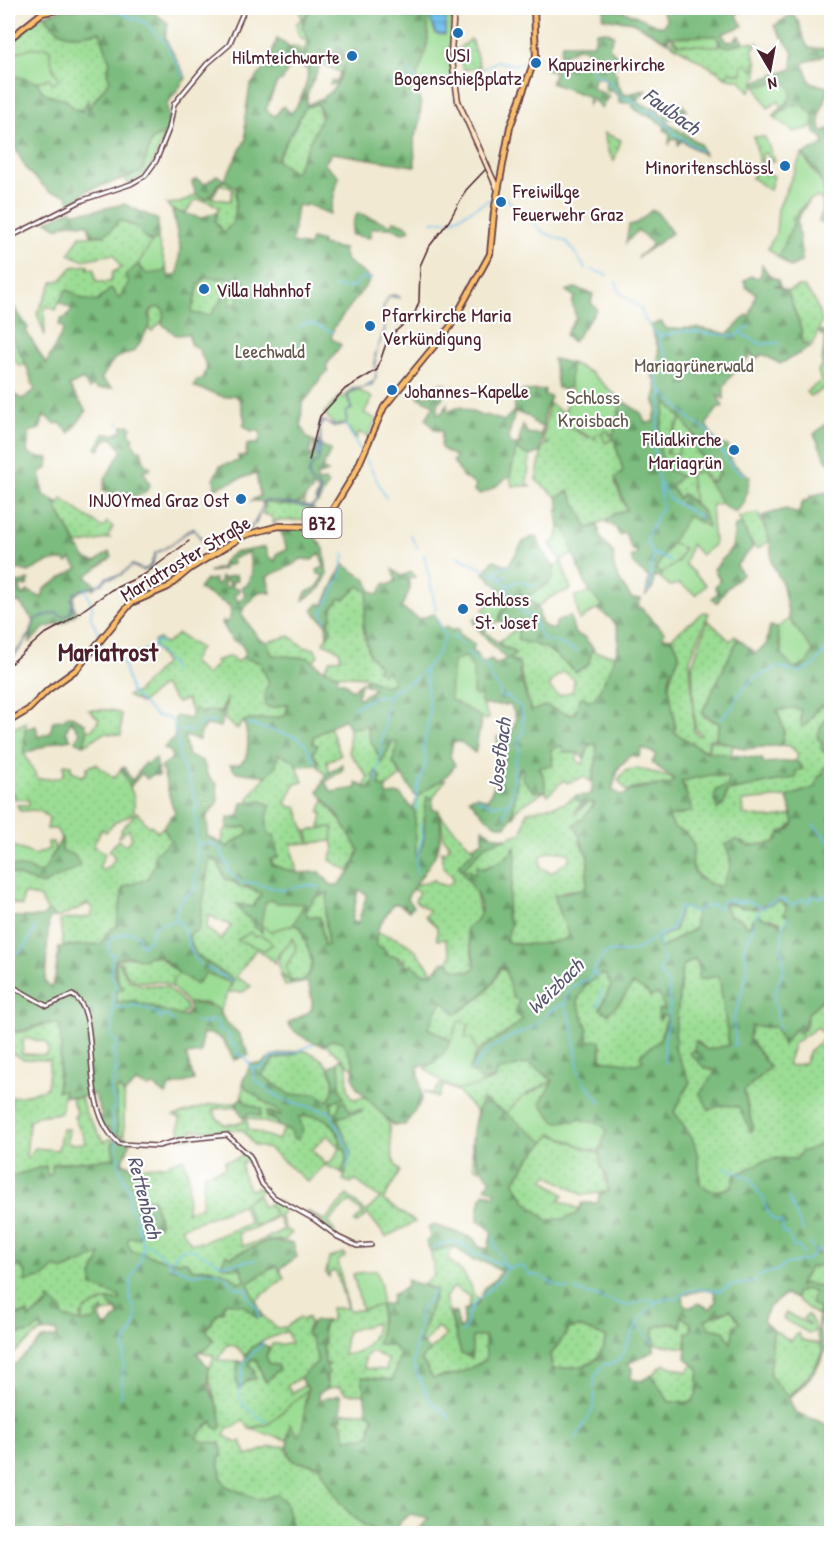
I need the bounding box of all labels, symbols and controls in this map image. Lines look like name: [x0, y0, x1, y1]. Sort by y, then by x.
marker: USI Bogenschießplatz: [451, 26, 465, 40]
north arrow: [740, 39, 800, 99]
place label: USI Bogenschießplatz: [394, 41, 523, 91]
place label: Hilmteichwarte: [232, 43, 340, 70]
marker: Hilmteichwarte: [345, 49, 359, 63]
place label: Kapuzinerkirche: [548, 50, 665, 77]
marker: Kapuzinerkirche: [529, 56, 543, 70]
text: N: [766, 72, 779, 95]
water label: Faulbach: [638, 80, 707, 142]
place label: Minoritenschlössl: [646, 153, 774, 180]
marker: Minoritenschlössl: [778, 159, 792, 173]
place label: Freiwillge Feuerwehr Graz: [512, 177, 624, 227]
marker: Freiwillge Feuerwehr Graz: [494, 195, 508, 209]
place label: Villa Hahnhof: [216, 276, 311, 303]
marker: Villa Hahnhof: [197, 282, 211, 296]
place label: Pfarrkirche Maria Verkündigung: [382, 301, 511, 351]
marker: Pfarrkirche Maria Verkündigung: [363, 319, 377, 333]
park label: Leechwald: [235, 337, 305, 364]
park label: Mariagrünerwald: [634, 351, 754, 378]
place label: Johannes-Kapelle: [404, 377, 529, 404]
marker: Johannes-Kapelle: [385, 383, 399, 397]
park label: Schloss Kroisbach: [558, 383, 628, 433]
place label: Filialkirche Mariagrün: [641, 425, 722, 475]
marker: Filialkirche Mariagrün: [727, 443, 741, 457]
place label: INJOYmed Graz Ost: [88, 486, 230, 513]
marker: INJOYmed Graz Ost: [234, 492, 248, 506]
street label: Mariatroster Straße: [115, 508, 255, 608]
road number: B72: [302, 508, 342, 538]
place label: Schloss St. Josef: [475, 585, 538, 635]
marker: Schloss St. Josef: [456, 602, 470, 616]
district label: Mariatrost: [58, 634, 159, 669]
water label: Josefbach: [480, 715, 518, 794]
water label: Weizbach: [520, 951, 591, 1020]
water label: Rettenbach: [121, 1153, 170, 1242]

